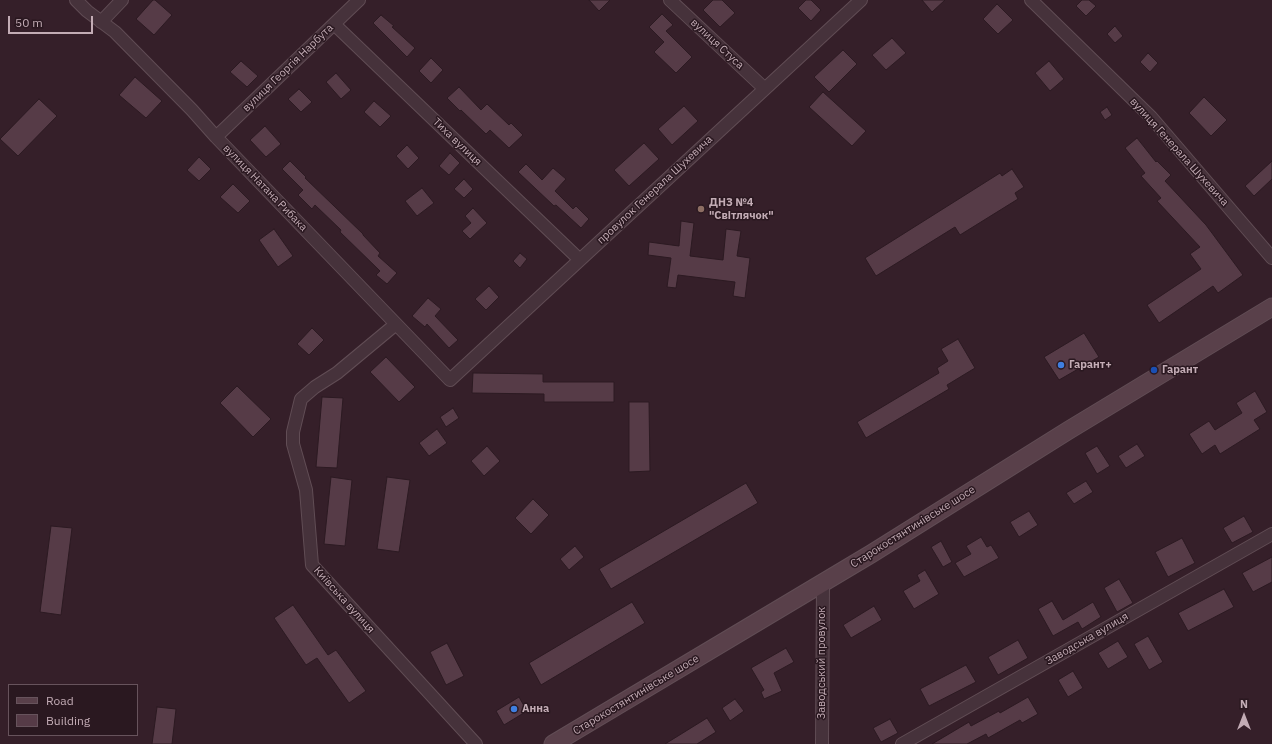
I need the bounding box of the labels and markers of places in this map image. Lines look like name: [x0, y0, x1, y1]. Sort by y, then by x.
place label: ДНЗ №4 "Світлячок": [709, 196, 774, 222]
marker: ДНЗ №4 "Світлячок": [696, 204, 706, 214]
place label: Гарант+: [1069, 358, 1112, 372]
marker: Гарант+: [1056, 360, 1066, 370]
place label: Гарант: [1162, 363, 1198, 377]
marker: Гарант: [1149, 365, 1159, 375]
place label: Анна: [522, 702, 549, 716]
marker: Анна: [509, 704, 519, 714]

